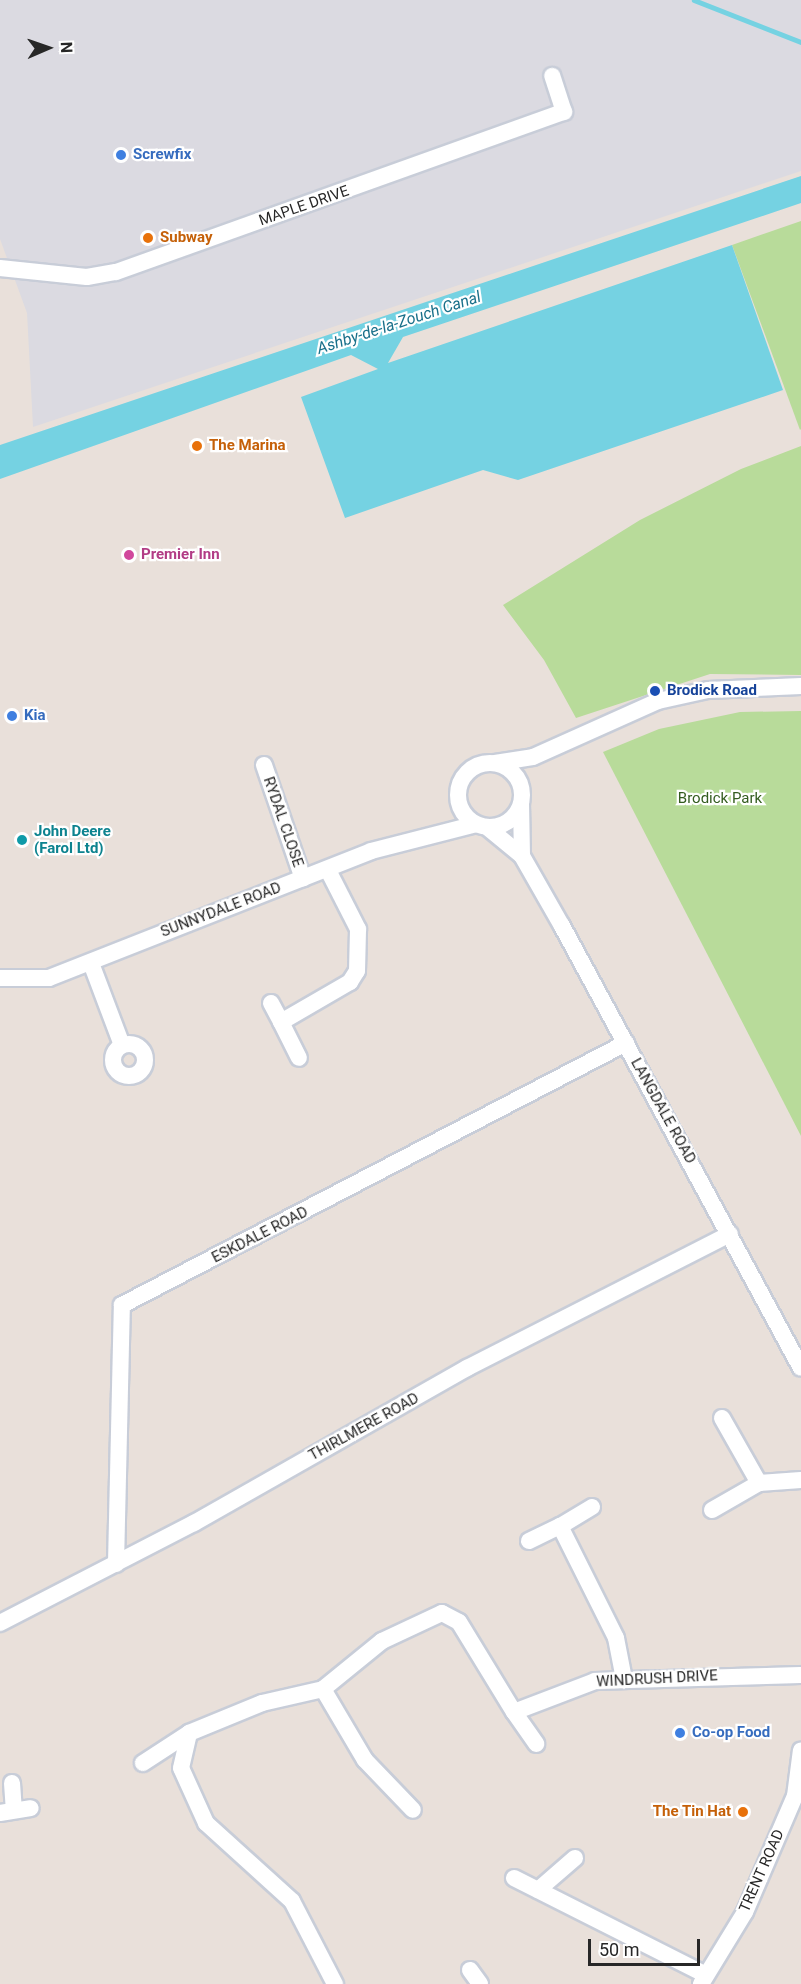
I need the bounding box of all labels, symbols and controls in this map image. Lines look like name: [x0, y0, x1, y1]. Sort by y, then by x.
north arrow: [18, 18, 78, 78]
text: N: [57, 41, 76, 53]
place label: Screwfix: [133, 146, 191, 164]
marker: Screwfix: [114, 148, 128, 162]
street label: MAPLE DRIVE: [257, 182, 351, 230]
place label: Subway: [160, 229, 213, 247]
marker: Subway: [141, 231, 155, 245]
water label: Ashby-de-la-Zouch Canal: [315, 287, 483, 359]
place label: The Marina: [209, 437, 286, 455]
marker: The Marina: [190, 439, 204, 453]
place label: Premier Inn: [141, 546, 220, 564]
marker: Premier Inn: [122, 548, 136, 562]
place label: Brodick Road: [667, 682, 757, 700]
marker: Brodick Road: [648, 684, 662, 698]
place label: Kia: [24, 707, 46, 725]
marker: Kia: [5, 709, 19, 723]
street label: RYDAL CLOSE: [259, 774, 307, 870]
park label: Brodick Park: [678, 790, 762, 808]
place label: John Deere (Farol Ltd): [34, 822, 111, 857]
marker: John Deere (Farol Ltd): [15, 833, 29, 847]
street label: SUNNYDALE ROAD: [158, 879, 284, 941]
street label: LANGDALE ROAD: [627, 1055, 699, 1167]
street label: ESKDALE ROAD: [209, 1203, 311, 1267]
street label: THIRLMERE ROAD: [306, 1389, 422, 1465]
street label: WINDRUSH DRIVE: [596, 1667, 718, 1691]
place label: Co-op Food: [692, 1724, 770, 1742]
marker: Co-op Food: [673, 1726, 687, 1740]
place label: The Tin Hat: [652, 1803, 731, 1821]
marker: The Tin Hat: [736, 1805, 750, 1819]
street label: TRENT ROAD: [736, 1827, 788, 1915]
scale bar: [591, 1927, 704, 1965]
text: 50 m: [599, 1939, 639, 1960]

